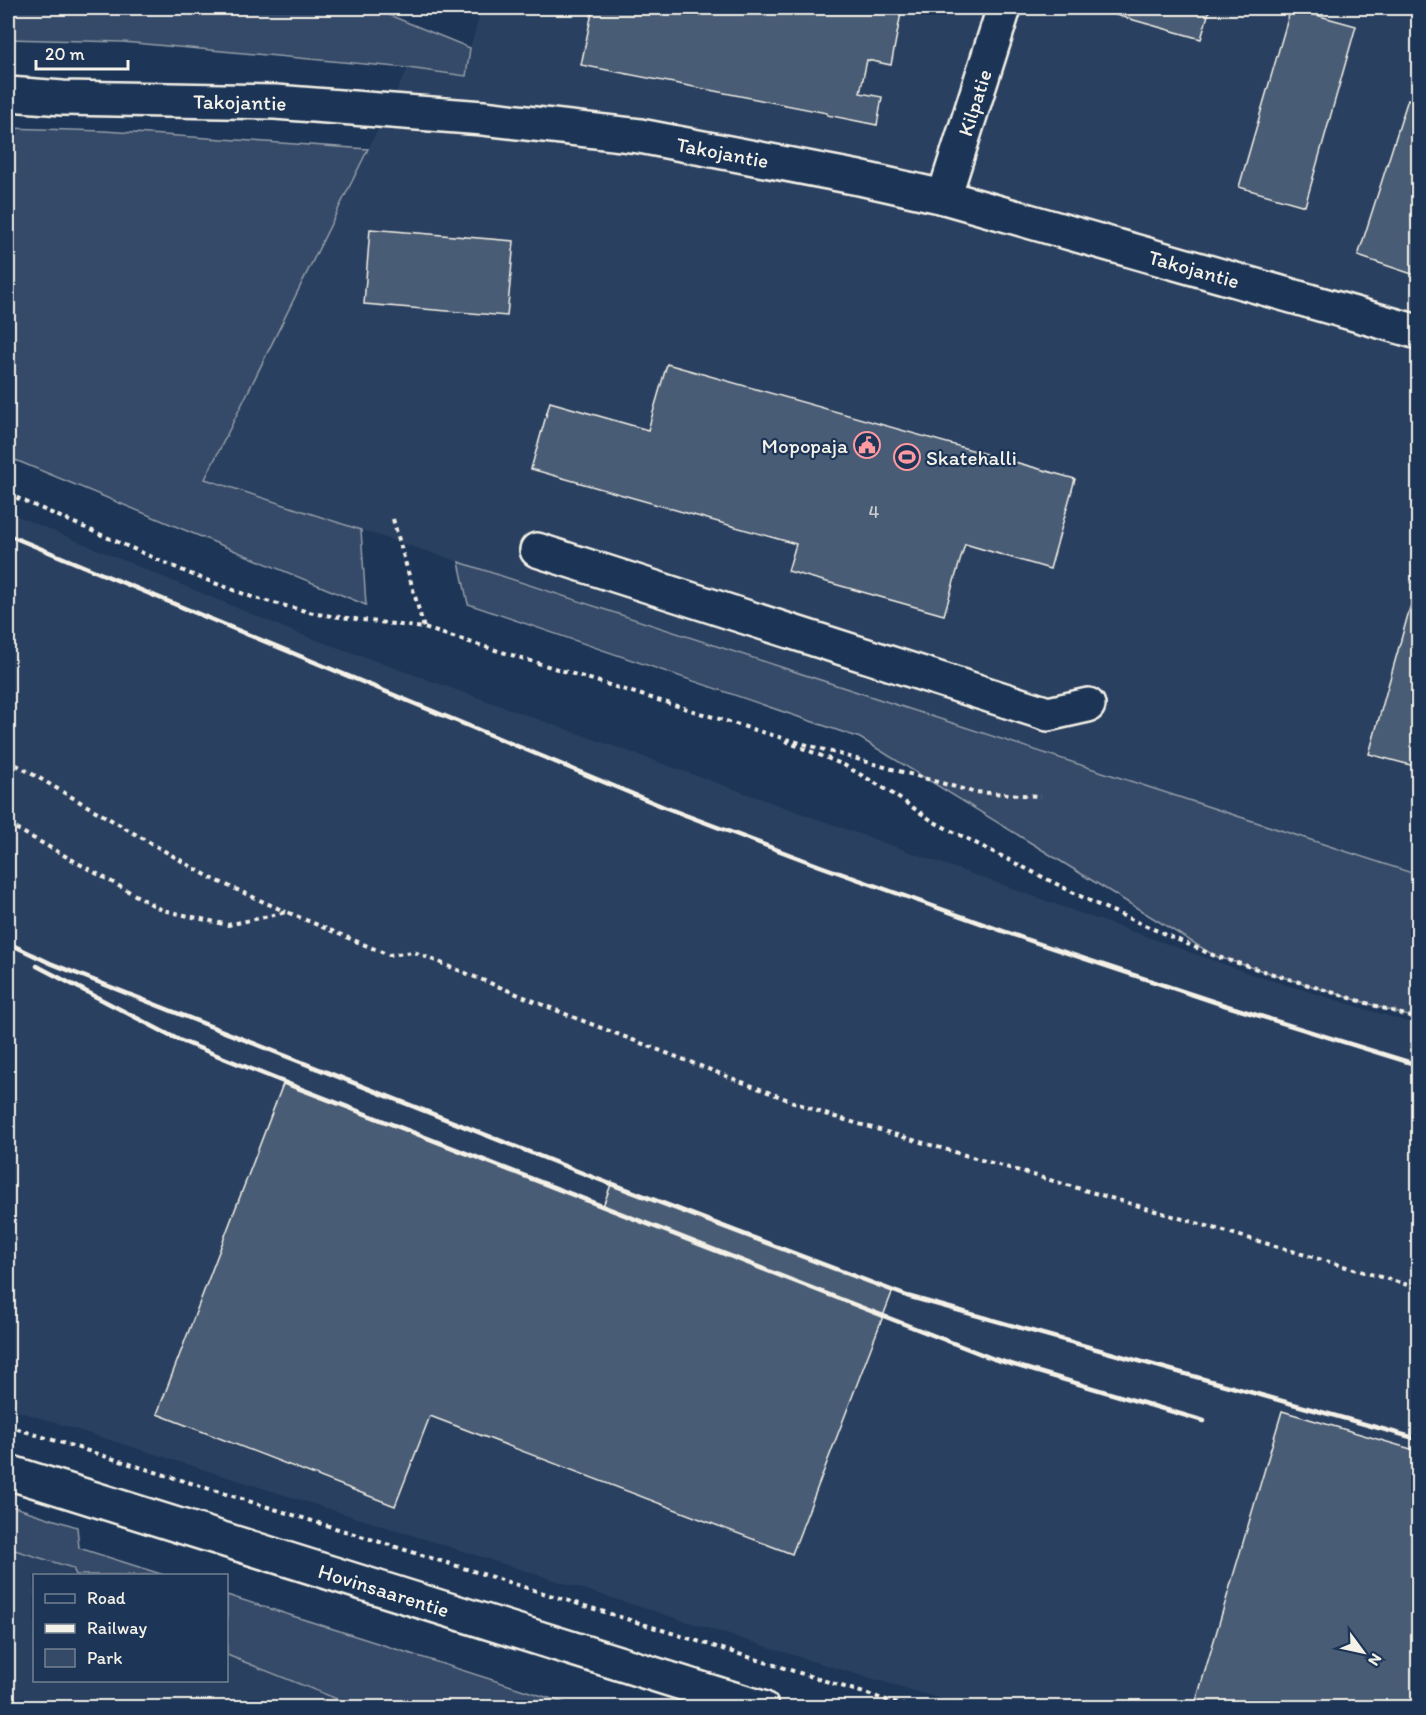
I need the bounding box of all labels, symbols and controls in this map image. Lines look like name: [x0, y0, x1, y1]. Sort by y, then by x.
scale bar: [36, 33, 128, 71]
text: 20 m: [45, 43, 85, 65]
street label: Kilpatie: [952, 66, 996, 139]
street label: Takojantie: [193, 88, 287, 115]
street label: Takojantie: [674, 131, 771, 173]
street label: Takojantie: [1146, 243, 1243, 293]
public building icon: Mopopaja: [852, 430, 882, 460]
place label: Mopopaja: [762, 433, 848, 458]
sports icon: Skatehalli: [892, 442, 922, 472]
place label: Skatehalli: [926, 445, 1017, 470]
house number: 4: [869, 501, 880, 523]
street label: Hovinsaarentie: [315, 1557, 453, 1622]
legend: [33, 1574, 228, 1682]
text: Road: [87, 1587, 126, 1609]
text: Railway: [87, 1617, 148, 1639]
north arrow: [1333, 1622, 1393, 1682]
text: Park: [87, 1647, 122, 1669]
text: N: [1364, 1650, 1386, 1670]

